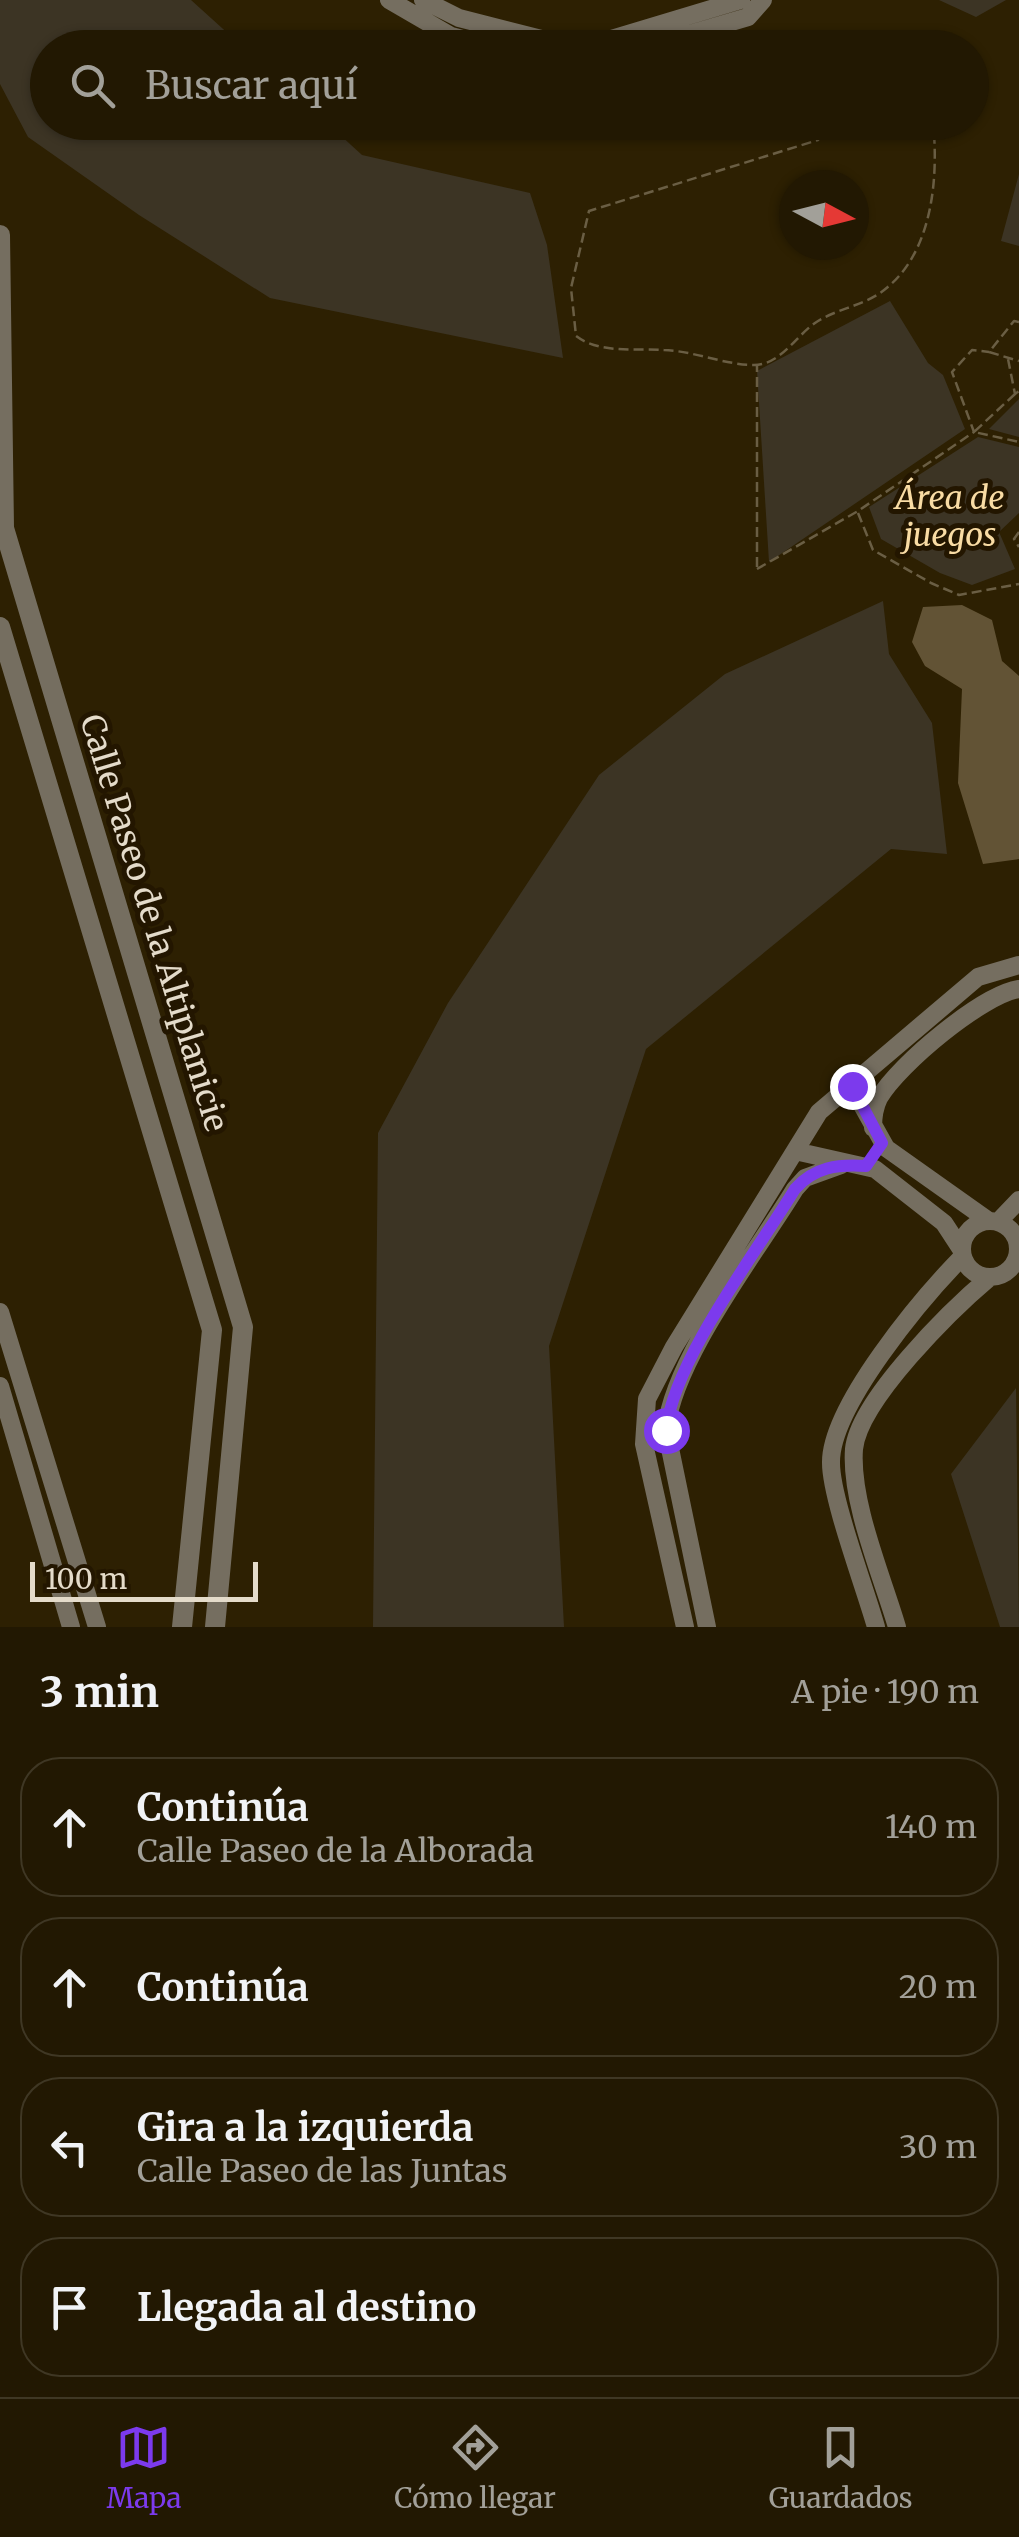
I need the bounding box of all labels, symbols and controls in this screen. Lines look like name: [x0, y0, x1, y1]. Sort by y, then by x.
search box: [30, 30, 989, 140]
icon: search: [65, 58, 120, 113]
text: Buscar aquí: [145, 62, 357, 109]
north arrow: [779, 170, 869, 260]
park label: Área de juegos: [892, 477, 1005, 555]
street label: Calle Paseo de la Altiplanicie: [71, 710, 237, 1136]
route end: [830, 1064, 876, 1110]
route start: [644, 1408, 690, 1454]
scale bar: [30, 1557, 258, 1602]
text: 100 m: [45, 1561, 127, 1597]
text: 3 min: [40, 1666, 159, 1718]
text: A pie · 190 m: [791, 1672, 979, 1712]
text: Continúa: [137, 1784, 309, 1831]
icon: ahead: [42, 1800, 97, 1855]
text: 140 m: [885, 1807, 977, 1847]
text: Calle Paseo de la Alborada: [137, 1831, 534, 1871]
icon: ahead: [42, 1960, 97, 2015]
text: Continúa: [137, 1964, 309, 2011]
text: 20 m: [899, 1967, 977, 2007]
text: Gira a la izquierda: [137, 2104, 473, 2151]
icon: left: [42, 2120, 97, 2175]
text: 30 m: [899, 2127, 977, 2167]
text: Calle Paseo de las Juntas: [137, 2151, 508, 2191]
icon: arrive: [42, 2280, 97, 2335]
text: Llegada al destino: [137, 2284, 476, 2331]
tab: Mapa: [106, 2420, 181, 2516]
tab: Cómo llegar: [394, 2420, 556, 2516]
tab: Guardados: [769, 2420, 913, 2516]

